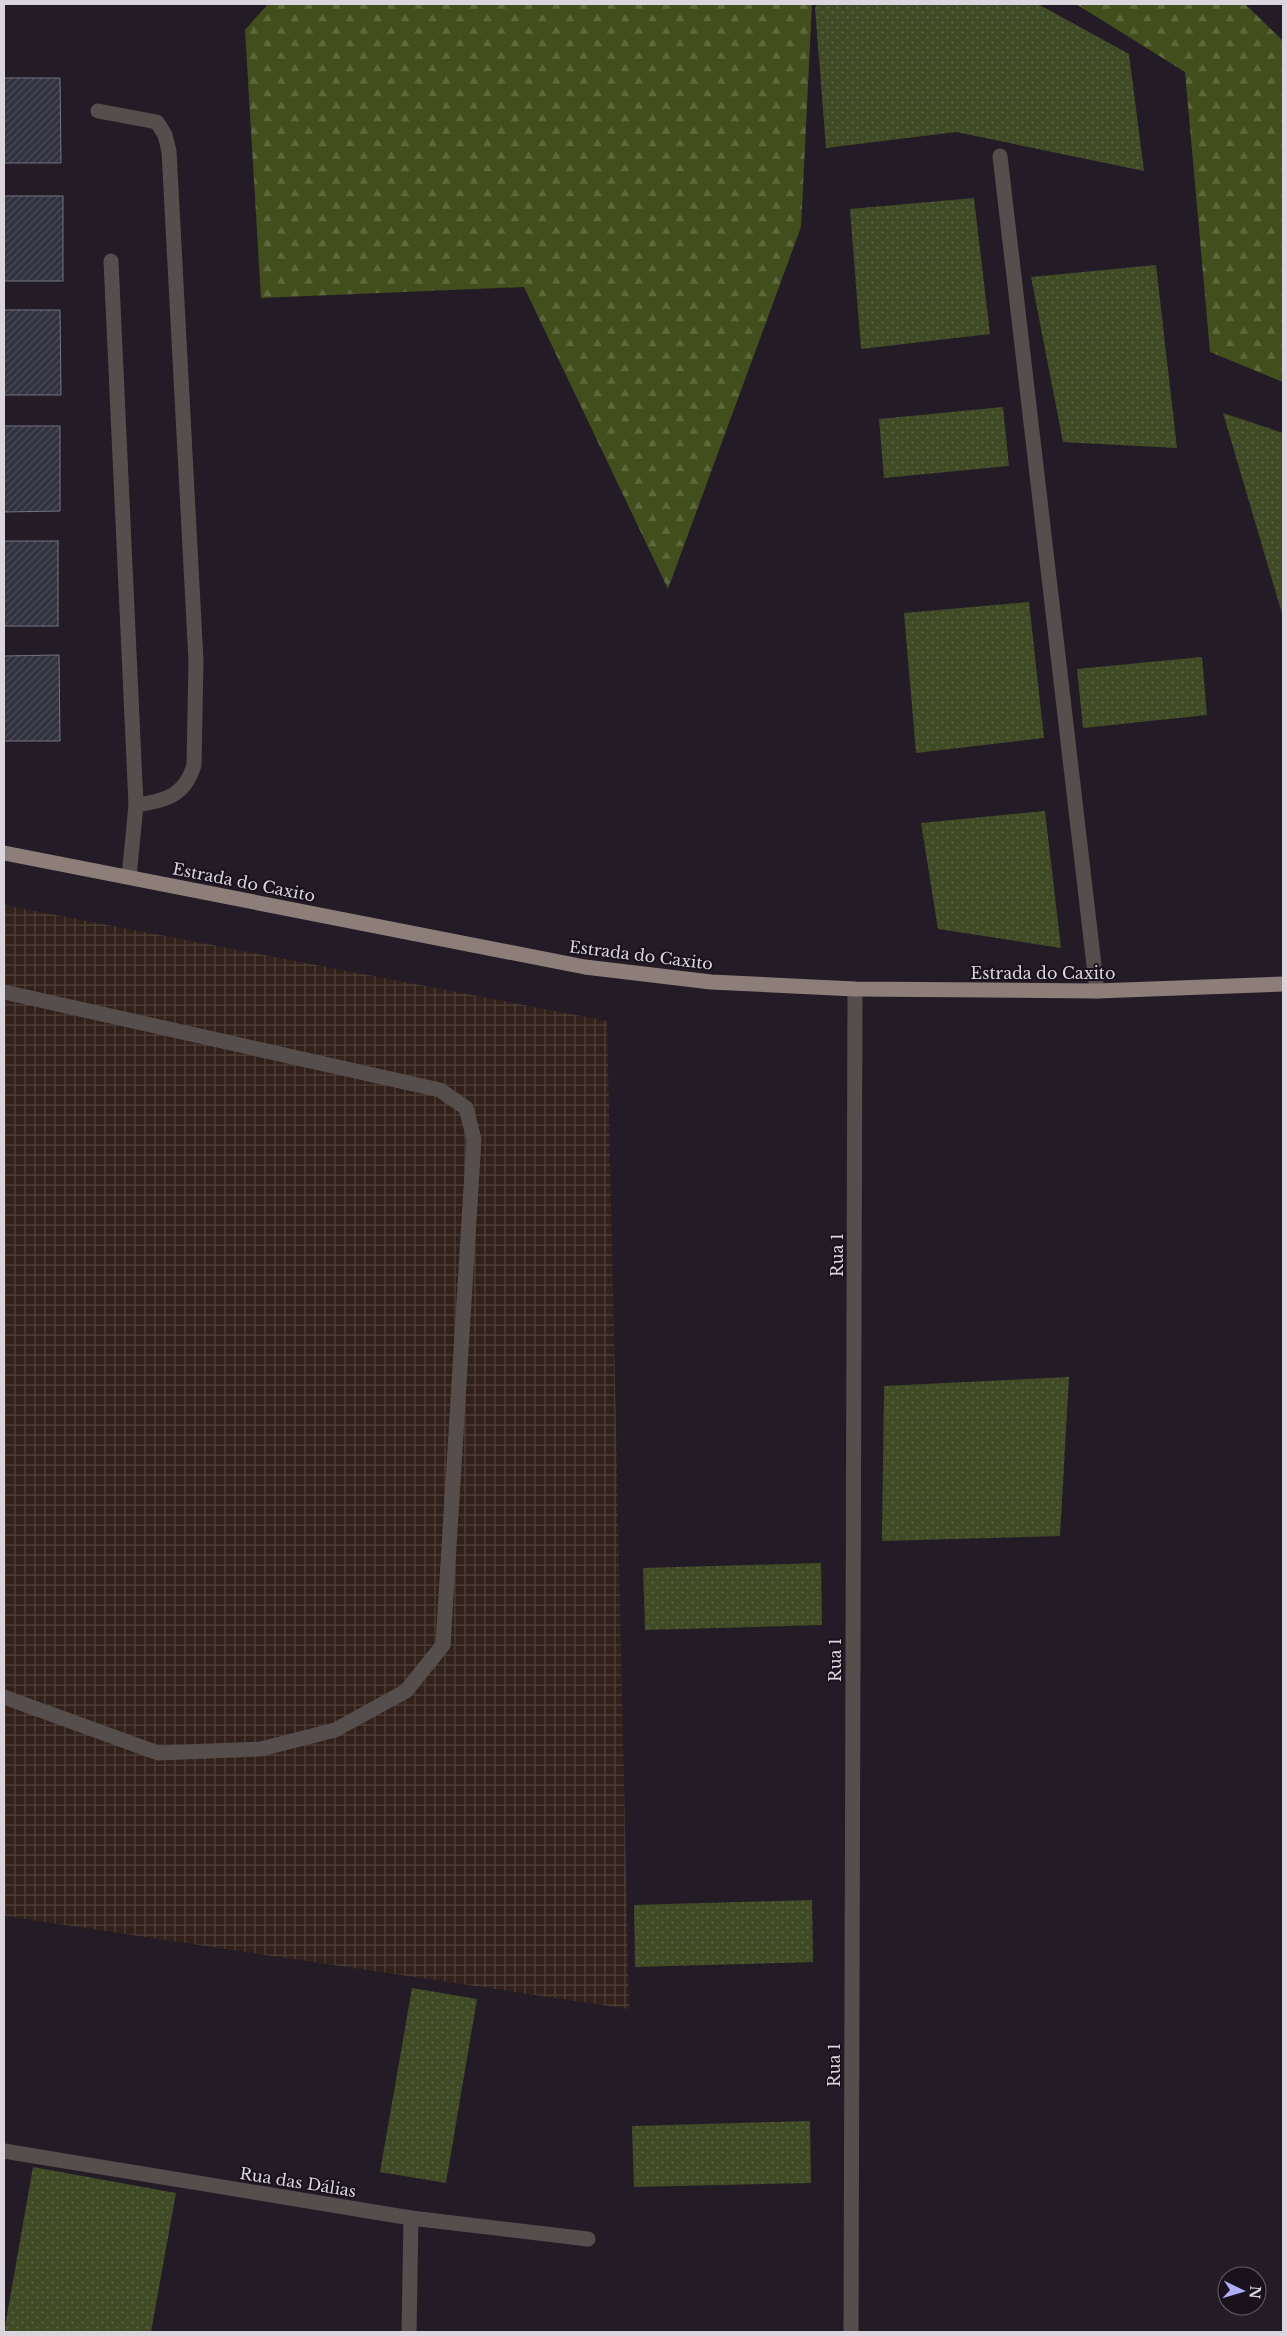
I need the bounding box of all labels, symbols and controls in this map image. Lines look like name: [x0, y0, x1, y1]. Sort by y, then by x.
street label: Estrada do Caxito: [171, 858, 317, 906]
street label: Estrada do Caxito: [568, 936, 714, 974]
street label: Estrada do Caxito: [971, 963, 1115, 983]
street label: Rua 1: [827, 1233, 847, 1277]
street label: Rua 1: [825, 1638, 845, 1682]
street label: Rua 1: [824, 2043, 844, 2087]
street label: Rua das Dálias: [238, 2163, 358, 2201]
north arrow: [1217, 2266, 1267, 2316]
text: N: [1245, 2285, 1264, 2299]

